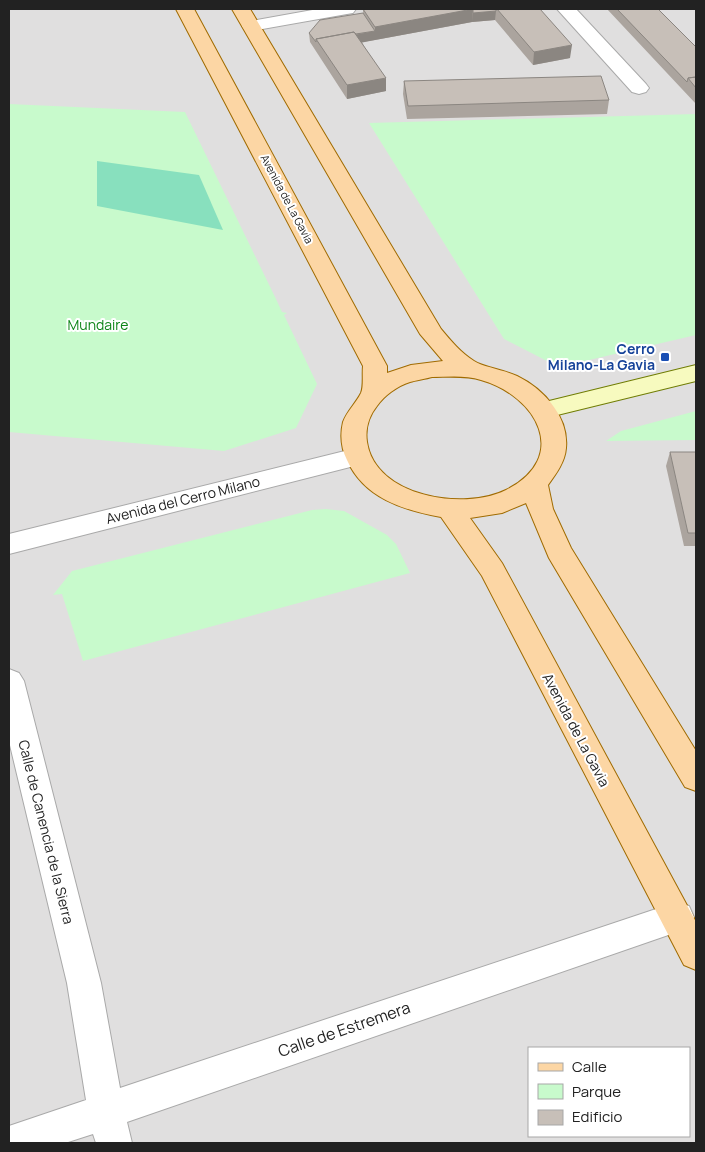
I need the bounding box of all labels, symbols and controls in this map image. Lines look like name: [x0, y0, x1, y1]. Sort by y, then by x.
street label: Avenida de La Gavia: [258, 151, 317, 246]
park label: Mundaire: [68, 315, 128, 334]
place label: Cerro Milano-La Gavia: [548, 339, 655, 374]
marker: Cerro Milano-La Gavia: [659, 351, 671, 363]
street label: Avenida del Cerro Milano: [104, 471, 262, 528]
street label: Avenida de La Gavia: [538, 670, 614, 790]
street label: Calle de Canencia de la Sierra: [14, 738, 79, 926]
street label: Calle de Estremera: [275, 996, 413, 1062]
legend: [528, 1047, 690, 1137]
text: Calle: [572, 1056, 607, 1077]
text: Parque: [572, 1081, 621, 1102]
text: Edificio: [572, 1106, 623, 1127]

